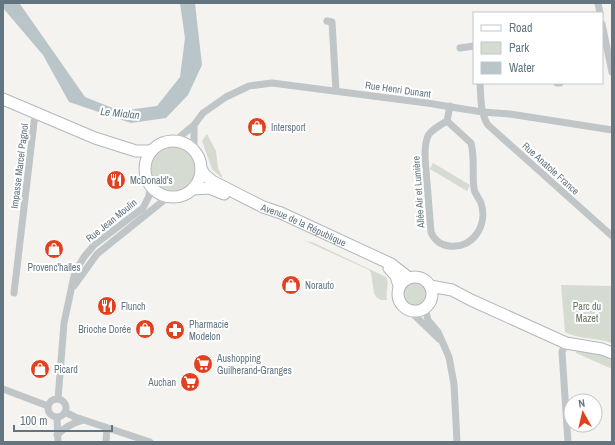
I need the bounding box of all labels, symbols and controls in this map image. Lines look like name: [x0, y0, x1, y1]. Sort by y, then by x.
legend: [473, 12, 603, 84]
text: Road: [509, 20, 533, 36]
text: Park: [509, 40, 529, 56]
text: Water: [509, 60, 536, 76]
street label: Rue Henri Dunant: [364, 78, 432, 101]
water label: Le Mialan: [100, 104, 140, 122]
shop icon: Intersport: [246, 116, 268, 138]
place label: Intersport: [271, 121, 306, 134]
street label: Impasse Marcel Pagnol: [8, 123, 31, 209]
street label: Rue Anatole France: [519, 139, 582, 198]
street label: Allée Air et Lumière: [409, 155, 428, 229]
restaurant icon: McDonald's: [105, 169, 127, 191]
place label: McDonald's: [130, 174, 173, 187]
street label: Rue Jean Moulin: [83, 196, 139, 245]
street label: Avenue de la République: [258, 200, 349, 250]
shop icon: Provenc'halles: [43, 238, 65, 260]
place label: Provenc'halles: [27, 261, 81, 274]
shop icon: Norauto: [280, 274, 302, 296]
place label: Norauto: [305, 279, 335, 292]
restaurant icon: Flunch: [96, 295, 118, 317]
place label: Flunch: [121, 300, 146, 313]
park label: Parc du Mazet: [573, 300, 601, 325]
shop icon: Brioche Dorée: [134, 318, 156, 340]
place label: Pharmacie Modelon: [189, 318, 229, 343]
pharmacy icon: Pharmacie Modelon: [164, 319, 186, 341]
place label: Brioche Dorée: [78, 323, 131, 336]
place label: Aushopping Guilherand-Granges: [216, 352, 292, 377]
supermarket icon: Aushopping Guilherand-Granges: [192, 353, 214, 375]
shop icon: Picard: [29, 358, 51, 380]
place label: Picard: [54, 363, 78, 376]
supermarket icon: Auchan: [179, 371, 201, 393]
place label: Auchan: [147, 376, 176, 389]
north arrow: [563, 393, 603, 433]
text: N: [577, 396, 586, 410]
scale bar: [14, 407, 112, 433]
text: 100 m: [20, 413, 47, 429]

